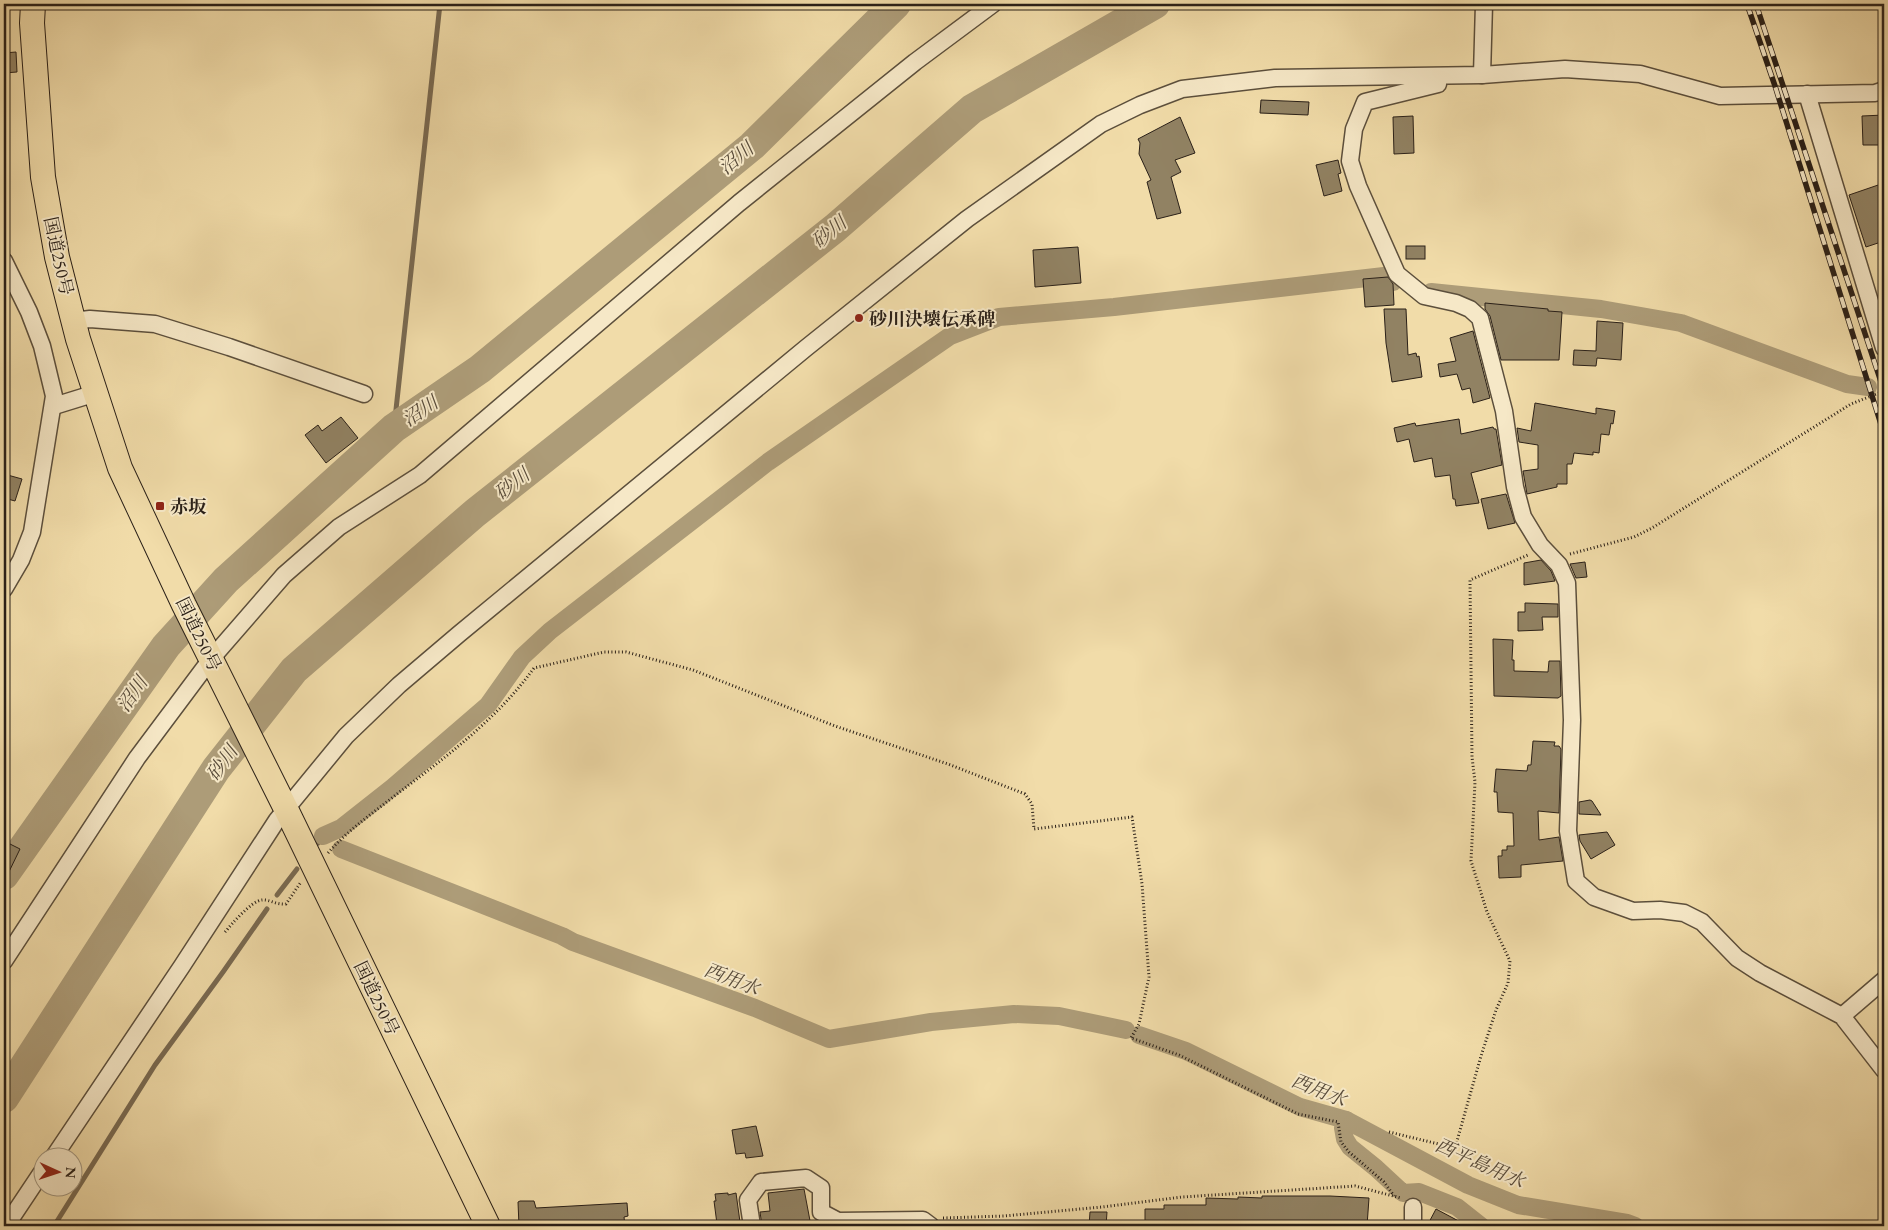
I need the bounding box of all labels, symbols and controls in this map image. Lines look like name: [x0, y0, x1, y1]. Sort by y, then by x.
water label: 沼川: [713, 135, 760, 180]
water label: 砂川: [806, 209, 853, 254]
street label: 国道250号: [39, 215, 79, 297]
place label: 砂川決壊伝承碑: [869, 307, 995, 330]
marker: 砂川決壊伝承碑: [853, 312, 865, 324]
water label: 沼川: [397, 389, 444, 432]
water label: 砂川: [489, 461, 536, 506]
place label: 赤坂: [170, 495, 207, 518]
marker: 赤坂: [154, 500, 166, 512]
street label: 国道250号: [171, 593, 227, 675]
water label: 沼川: [111, 670, 154, 717]
water label: 砂川: [201, 739, 244, 786]
street label: 国道250号: [349, 957, 405, 1039]
water label: 西用水: [701, 957, 765, 1002]
water label: 西用水: [1288, 1068, 1352, 1113]
water label: 西平島用水: [1432, 1132, 1530, 1195]
north arrow: [32, 1148, 82, 1198]
text: N: [62, 1167, 80, 1179]

